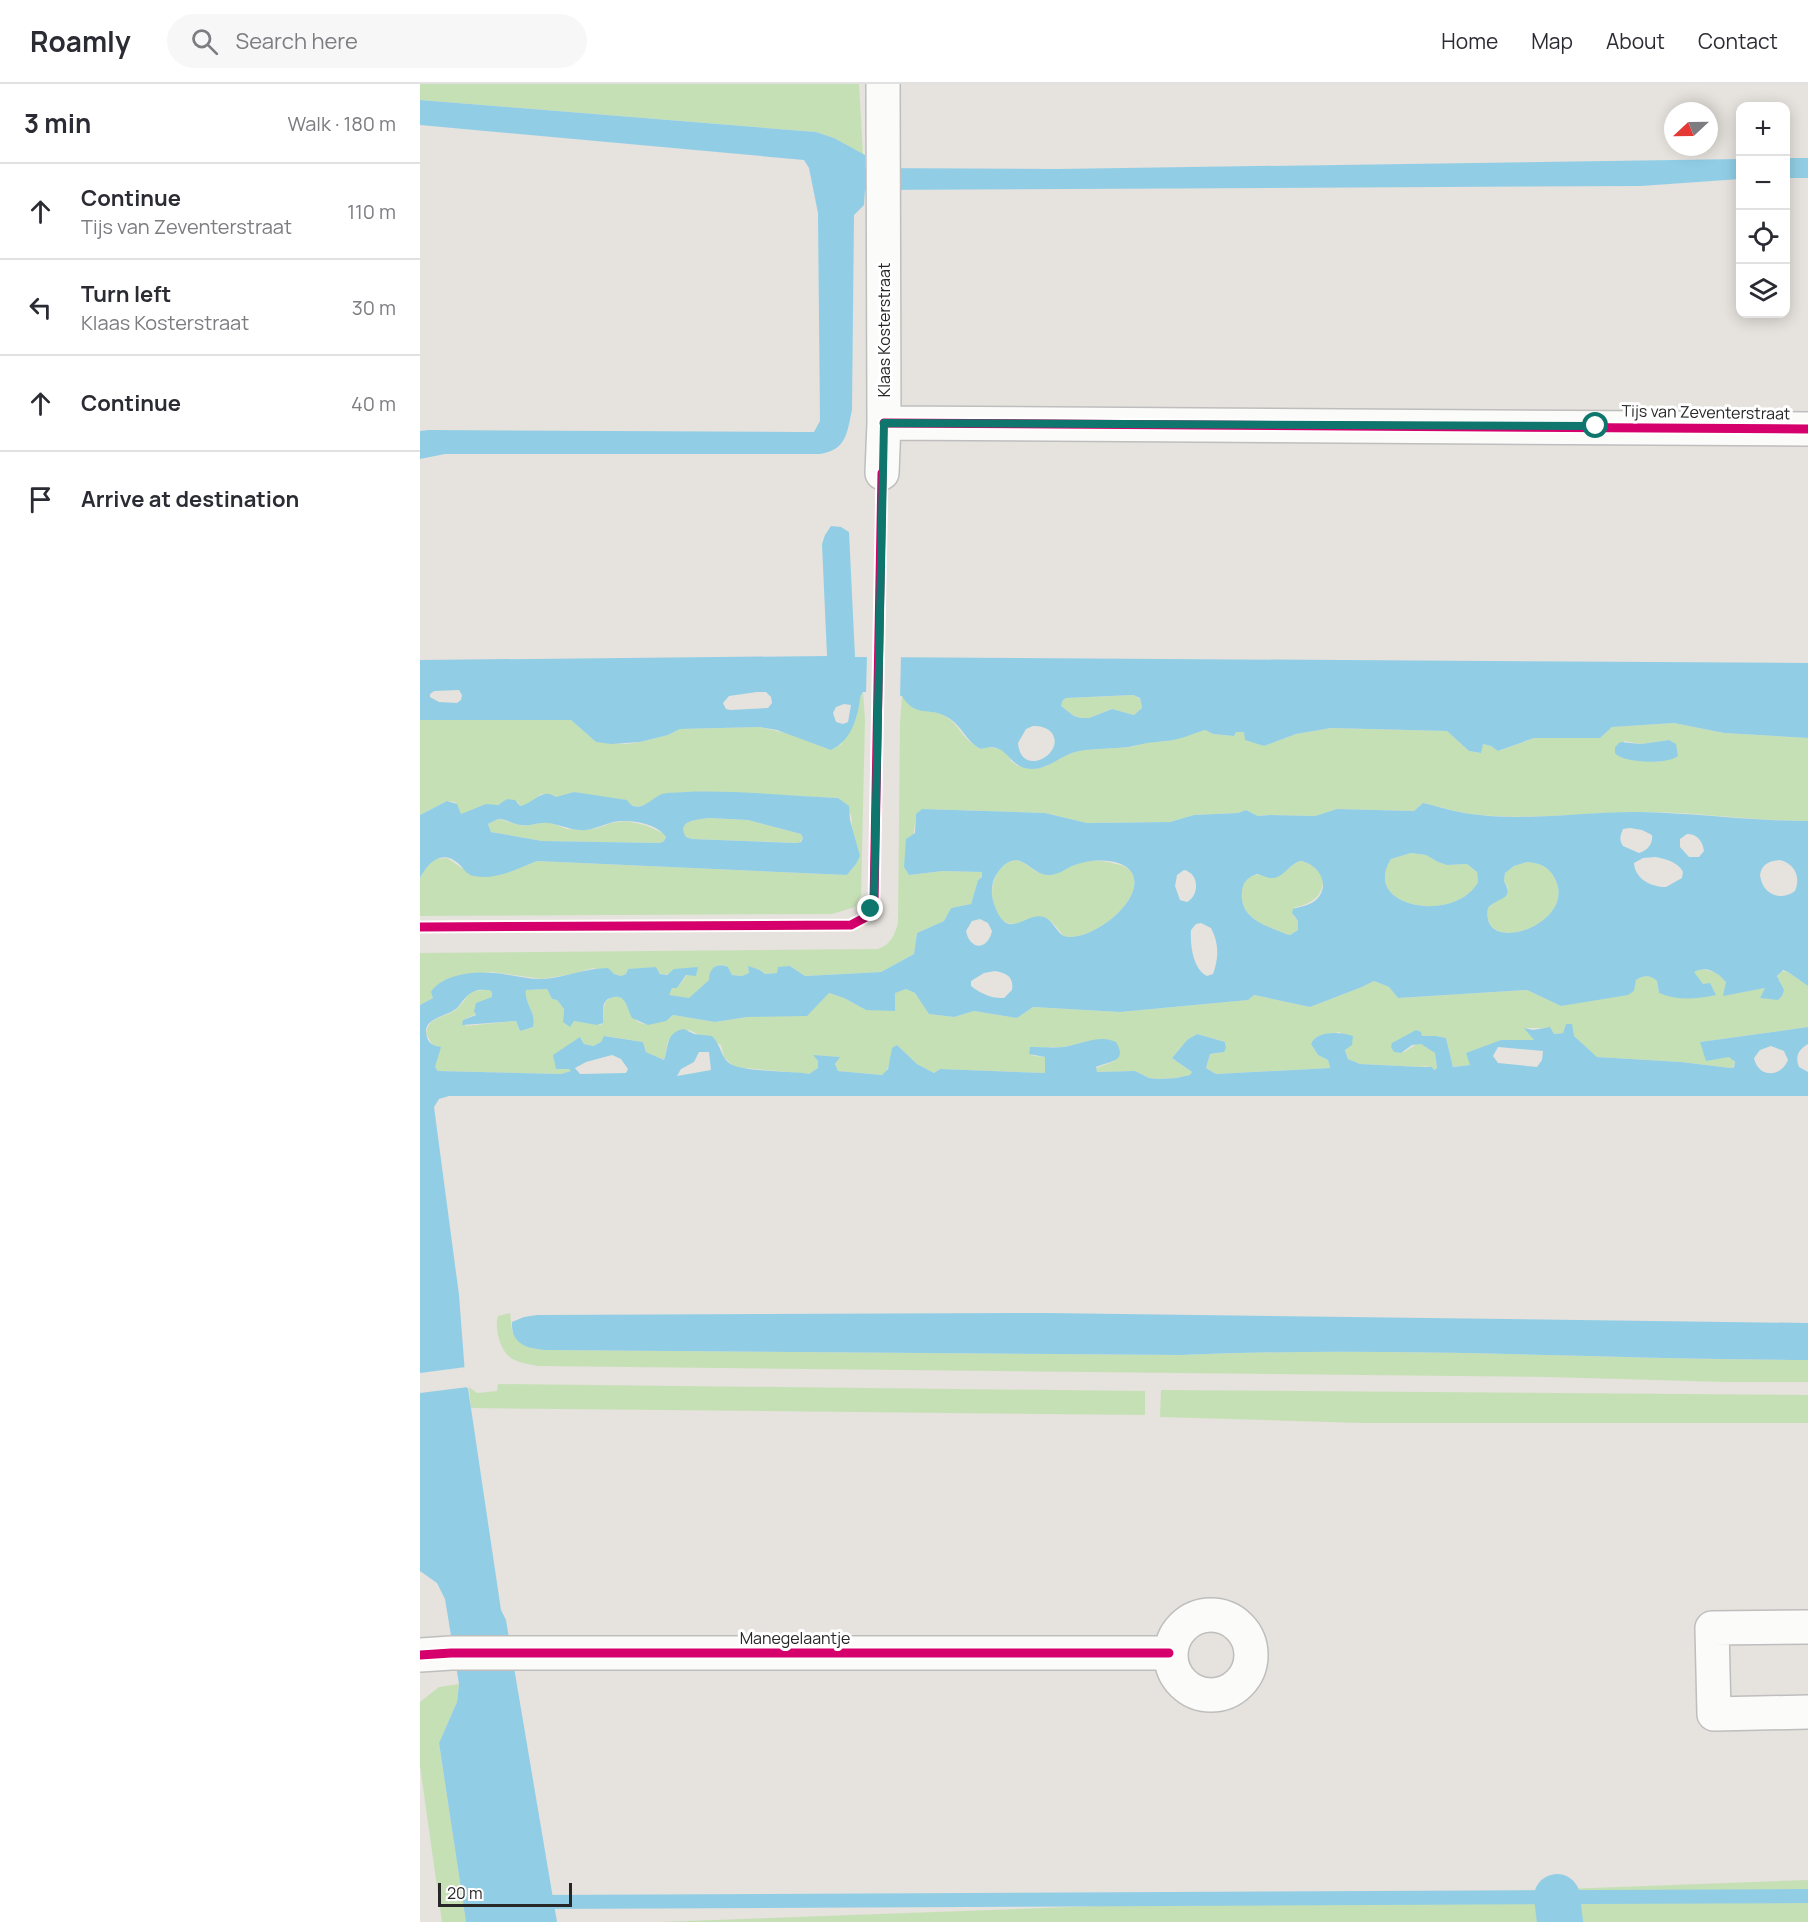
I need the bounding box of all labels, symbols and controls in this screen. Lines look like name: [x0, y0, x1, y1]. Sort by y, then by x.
search box: [167, 14, 587, 68]
text: Roamly: [30, 22, 131, 60]
icon: search: [188, 25, 221, 58]
text: Search here: [236, 26, 358, 56]
text: Home: [1441, 27, 1498, 55]
text: Map: [1531, 27, 1573, 55]
text: About: [1606, 27, 1665, 55]
text: Contact: [1698, 27, 1778, 55]
north arrow: [1664, 102, 1718, 156]
map controls: [1736, 102, 1790, 318]
button: +: [1736, 102, 1790, 156]
text: 3 min: [24, 105, 91, 141]
text: Walk · 180 m: [287, 110, 396, 137]
button: −: [1736, 156, 1790, 210]
text: Continue: [81, 183, 181, 213]
icon: ahead: [24, 195, 57, 228]
text: 110 m: [347, 198, 396, 225]
button: locate: [1736, 210, 1790, 264]
text: Tijs van Zeventerstraat: [81, 213, 292, 240]
street label: Klaas Kosterstraat: [873, 263, 895, 397]
button: layers: [1736, 264, 1790, 318]
text: Turn left: [81, 279, 171, 309]
icon: left: [24, 291, 57, 324]
text: 30 m: [352, 294, 396, 321]
text: Klaas Kosterstraat: [81, 309, 249, 336]
icon: ahead: [24, 387, 57, 420]
text: Continue: [81, 388, 181, 418]
text: 40 m: [351, 390, 396, 417]
street label: Tijs van Zeventerstraat: [1621, 400, 1791, 424]
route start: [1582, 412, 1608, 438]
icon: arrive: [24, 483, 57, 516]
text: Arrive at destination: [81, 484, 299, 514]
route end: [857, 895, 883, 921]
street label: Manegelaantje: [740, 1627, 850, 1649]
scale bar: [438, 1880, 572, 1908]
text: 20 m: [447, 1882, 483, 1904]

